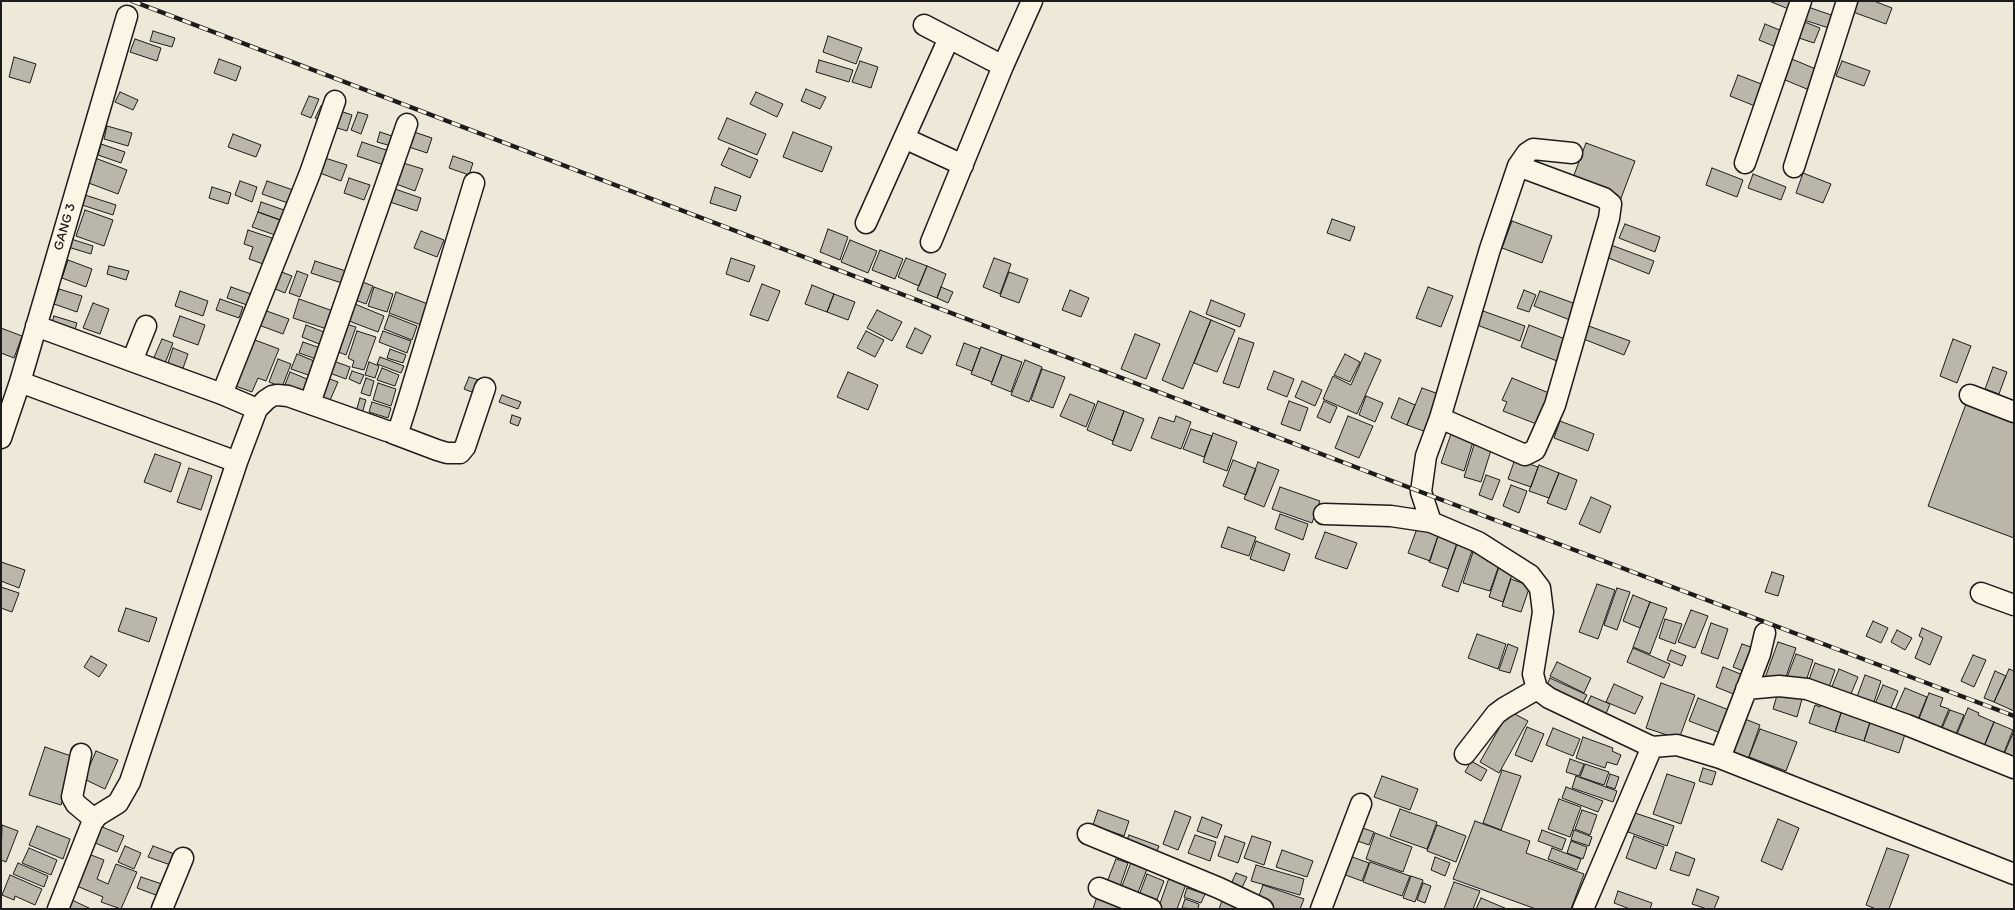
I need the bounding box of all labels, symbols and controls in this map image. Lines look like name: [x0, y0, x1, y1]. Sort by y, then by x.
street label: GANG 3: [50, 201, 80, 253]

